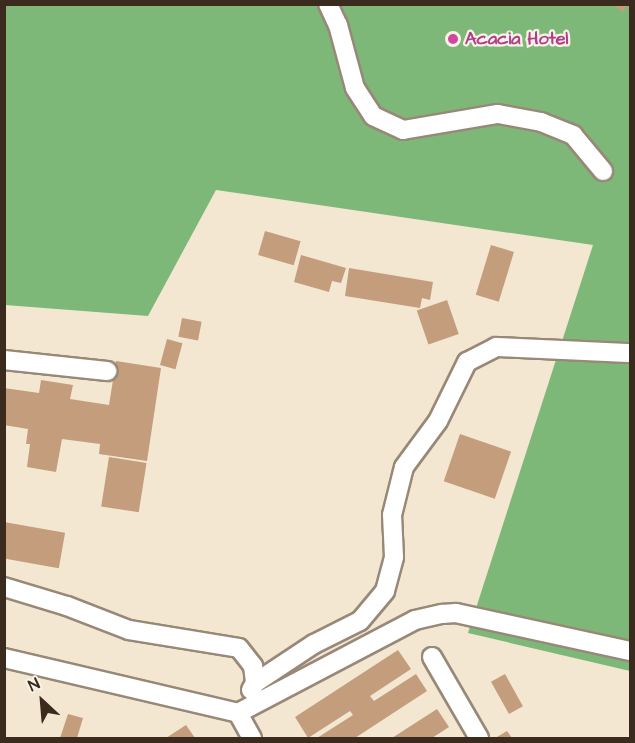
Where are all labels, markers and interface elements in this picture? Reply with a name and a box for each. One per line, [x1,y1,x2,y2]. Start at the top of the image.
place label: Acacia Hotel [465,28,568,50]
marker: Acacia Hotel [446,32,460,46]
north arrow [12,671,72,731]
text: N [25,673,43,697]

